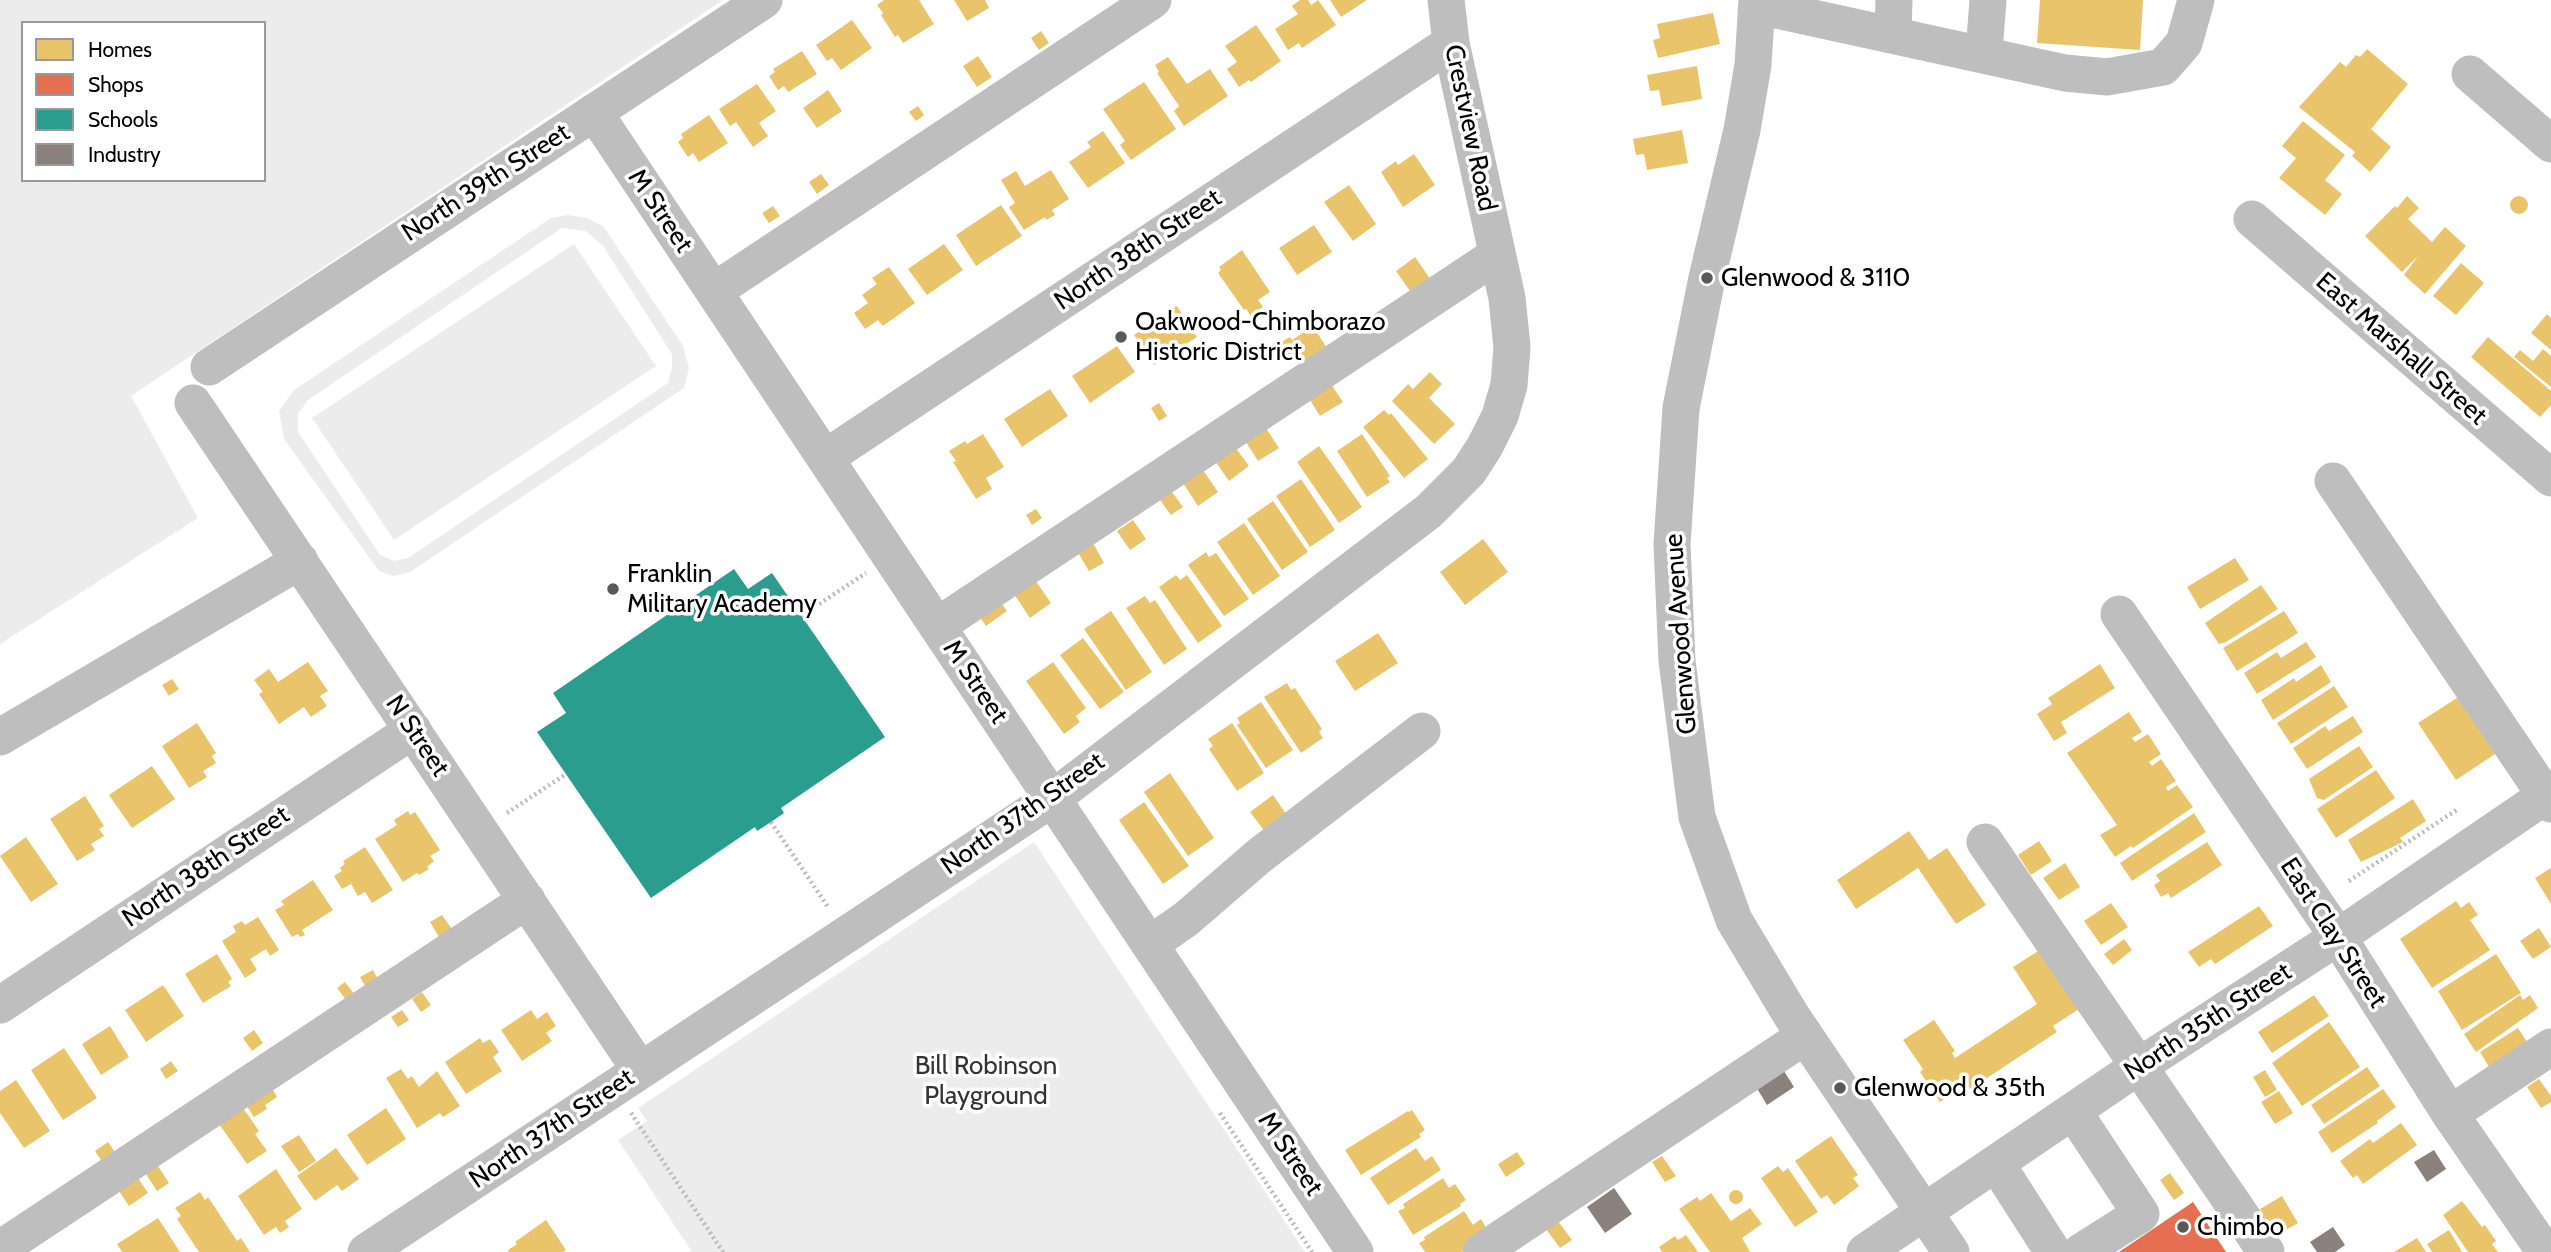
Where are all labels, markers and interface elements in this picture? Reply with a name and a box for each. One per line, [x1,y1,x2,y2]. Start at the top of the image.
legend [21,21,266,182]
text: Homes [88,37,152,62]
street label: Crestview Road [1437,42,1503,214]
text: Shops [88,72,143,97]
text: Schools [88,107,158,132]
street label: North 39th Street [396,117,576,249]
text: Industry [88,142,161,167]
street label: M Street [621,163,699,259]
street label: North 38th Street [1049,183,1227,317]
place label: Glenwood & 3110 [1721,262,1910,294]
street label: East Marshall Street [2309,266,2493,432]
marker: Glenwood & 3110 [1699,270,1715,286]
place label: Oakwood-Chimborazo Historic District [1135,306,1386,368]
marker: Oakwood-Chimborazo Historic District [1113,329,1129,345]
street label: Glenwood Avenue [1658,533,1704,735]
place label: Franklin Military Academy [627,558,817,620]
marker: Franklin Military Academy [605,581,621,597]
street label: M Street [936,634,1014,730]
street label: N Street [379,690,455,782]
street label: North 37th Street [935,746,1111,882]
street label: North 38th Street [117,800,295,934]
street label: East Clay Street [2273,852,2393,1014]
street label: North 35th Street [2119,956,2297,1088]
park label: Bill Robinson Playground [915,1050,1057,1112]
street label: North 37th Street [464,1062,640,1196]
place label: Glenwood & 35th [1854,1072,2045,1104]
marker: Glenwood & 35th [1832,1080,1848,1096]
street label: M Street [1251,1106,1329,1202]
place label: Chimbo [2197,1211,2284,1243]
marker: Chimbo [2175,1219,2191,1235]

